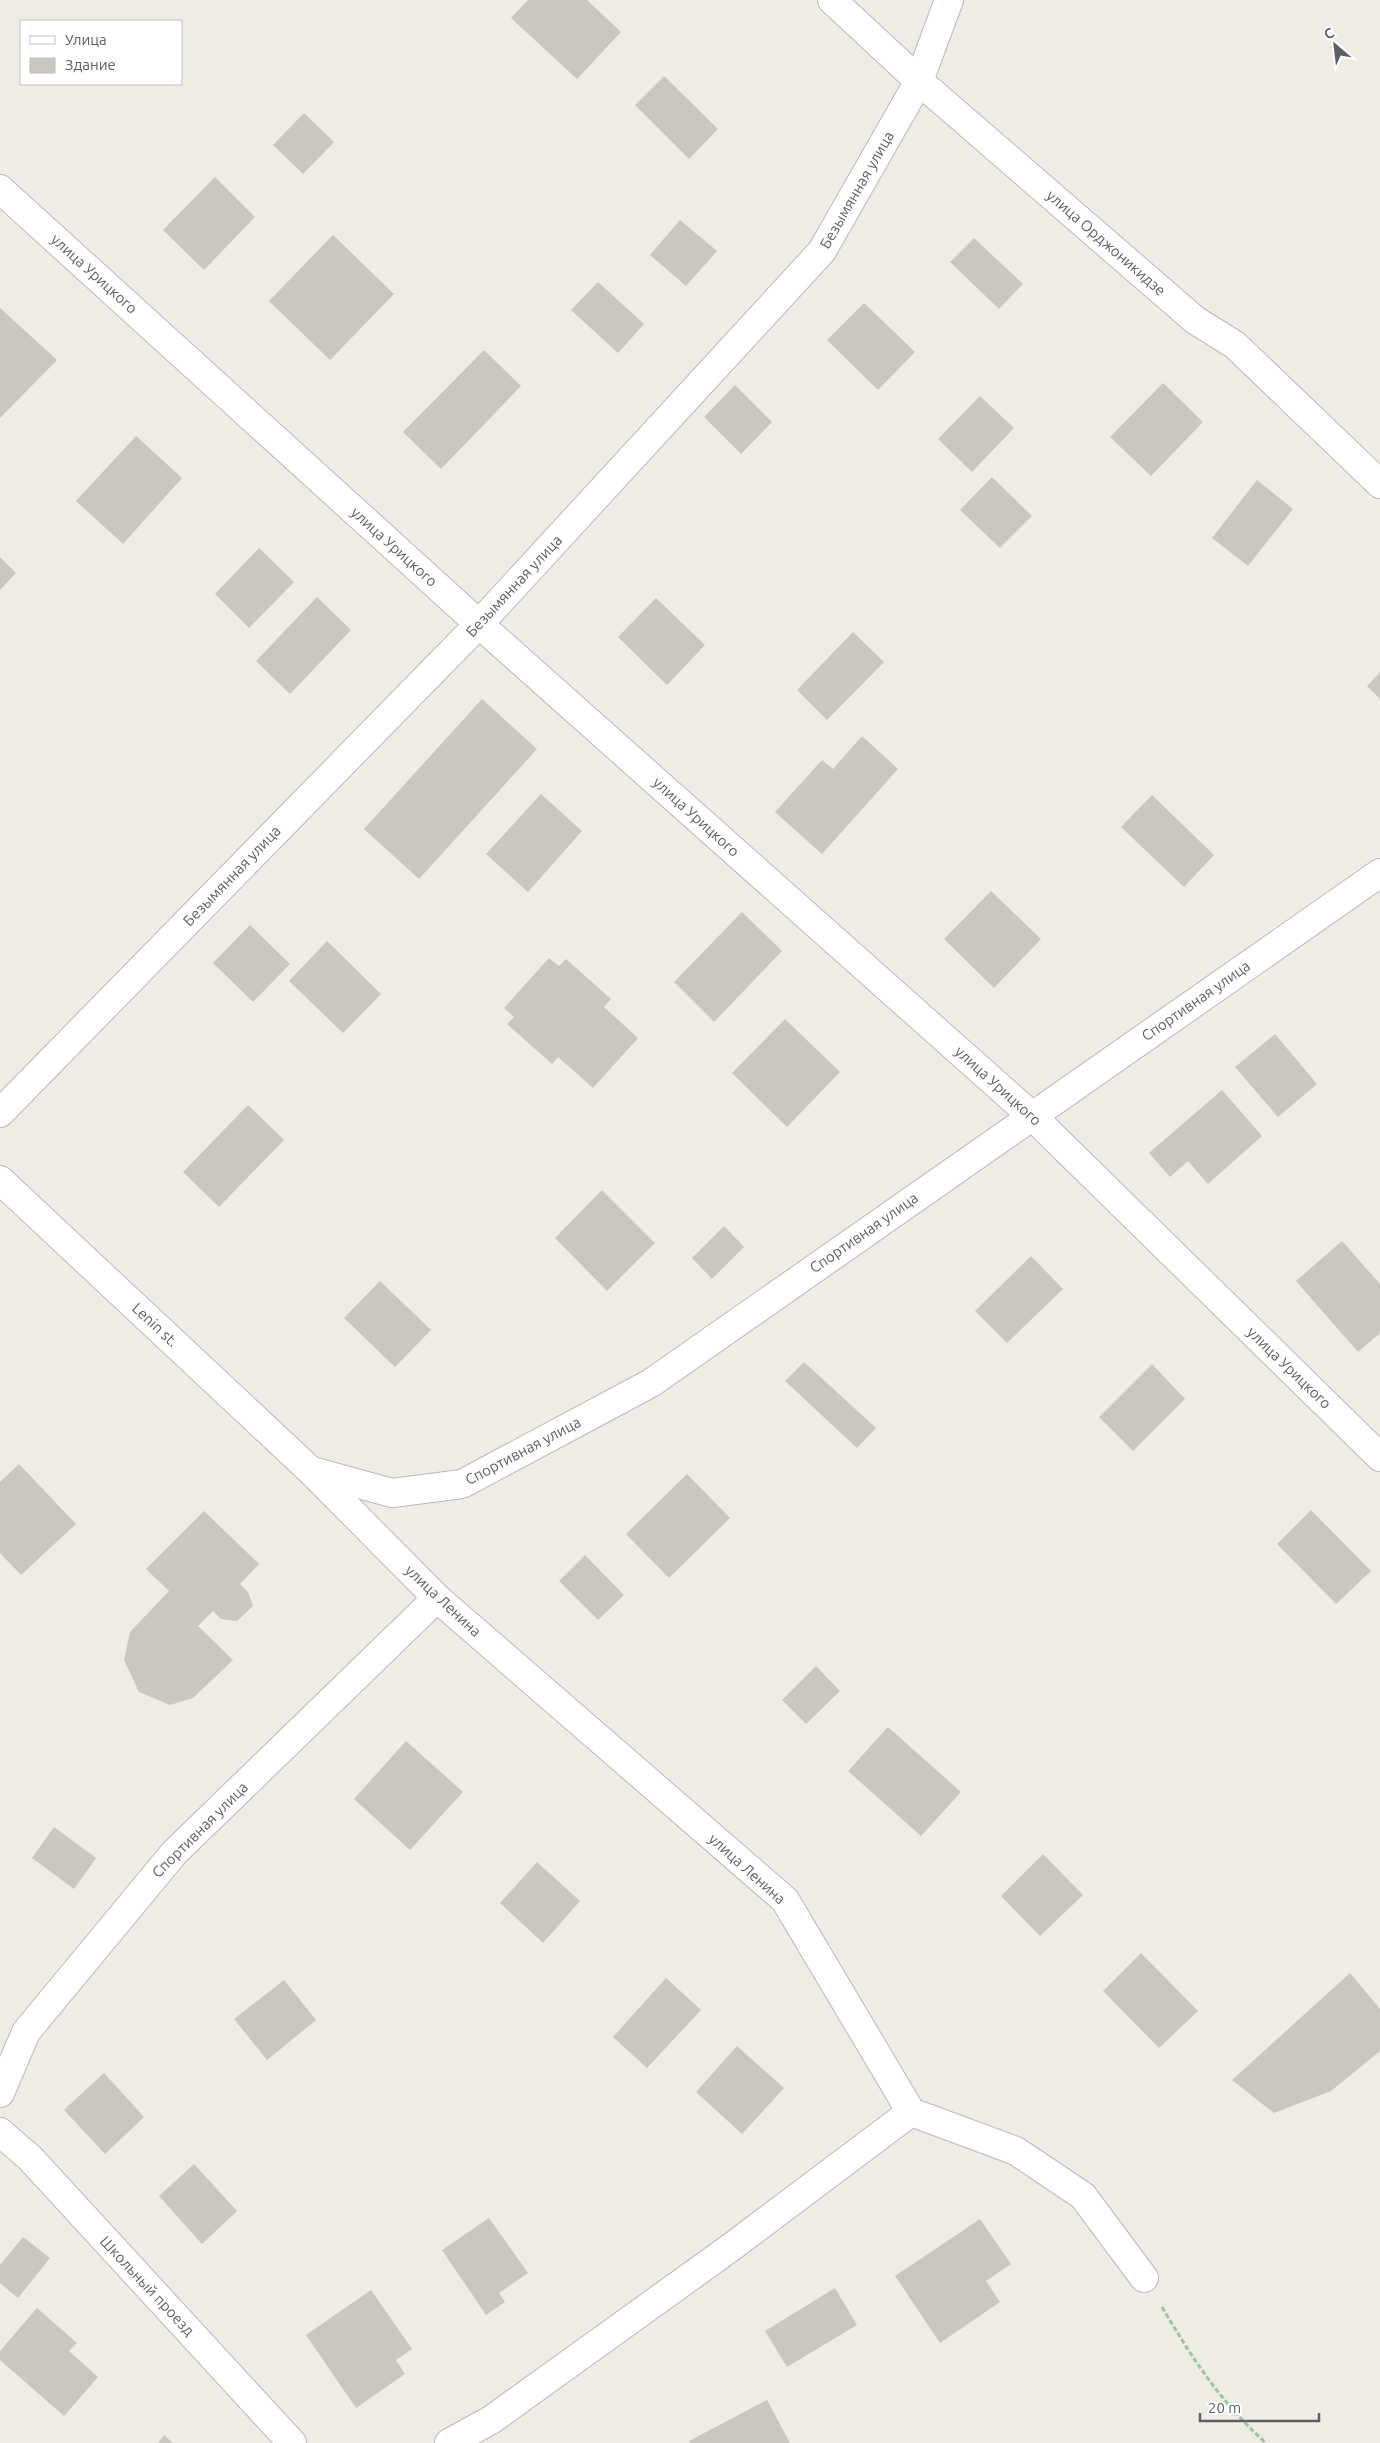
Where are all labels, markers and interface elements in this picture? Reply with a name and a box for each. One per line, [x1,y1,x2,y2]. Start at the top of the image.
legend [20,20,182,85]
north arrow [1310,20,1360,70]
text: С [1321,24,1337,43]
text: Улица [65,31,107,48]
text: Здание [65,56,116,73]
street label: Безымянная улица [816,128,897,251]
street label: улица Орджоникидзе [1043,186,1169,299]
street label: улица Урицкого [48,230,141,317]
street label: улица Урицкого [348,503,441,590]
street label: Безымянная улица [462,531,565,640]
street label: улица Урицкого [650,773,743,860]
street label: Безымянная улица [179,822,284,929]
street label: Спортивная улица [1138,957,1253,1044]
street label: улица Урицкого [952,1042,1045,1129]
street label: Спортивная улица [806,1189,921,1276]
street label: Lenin st. [129,1299,182,1350]
street label: улица Урицкого [1244,1323,1335,1412]
street label: Спортивная улица [462,1413,583,1488]
street label: улица Ленина [402,1561,485,1640]
street label: Спортивная улица [148,1778,251,1881]
street label: улица Ленина [706,1830,789,1907]
street label: Школьный проезд [97,2232,198,2339]
scale bar [1200,2390,1319,2422]
text: 20 m [1208,2399,1241,2416]

